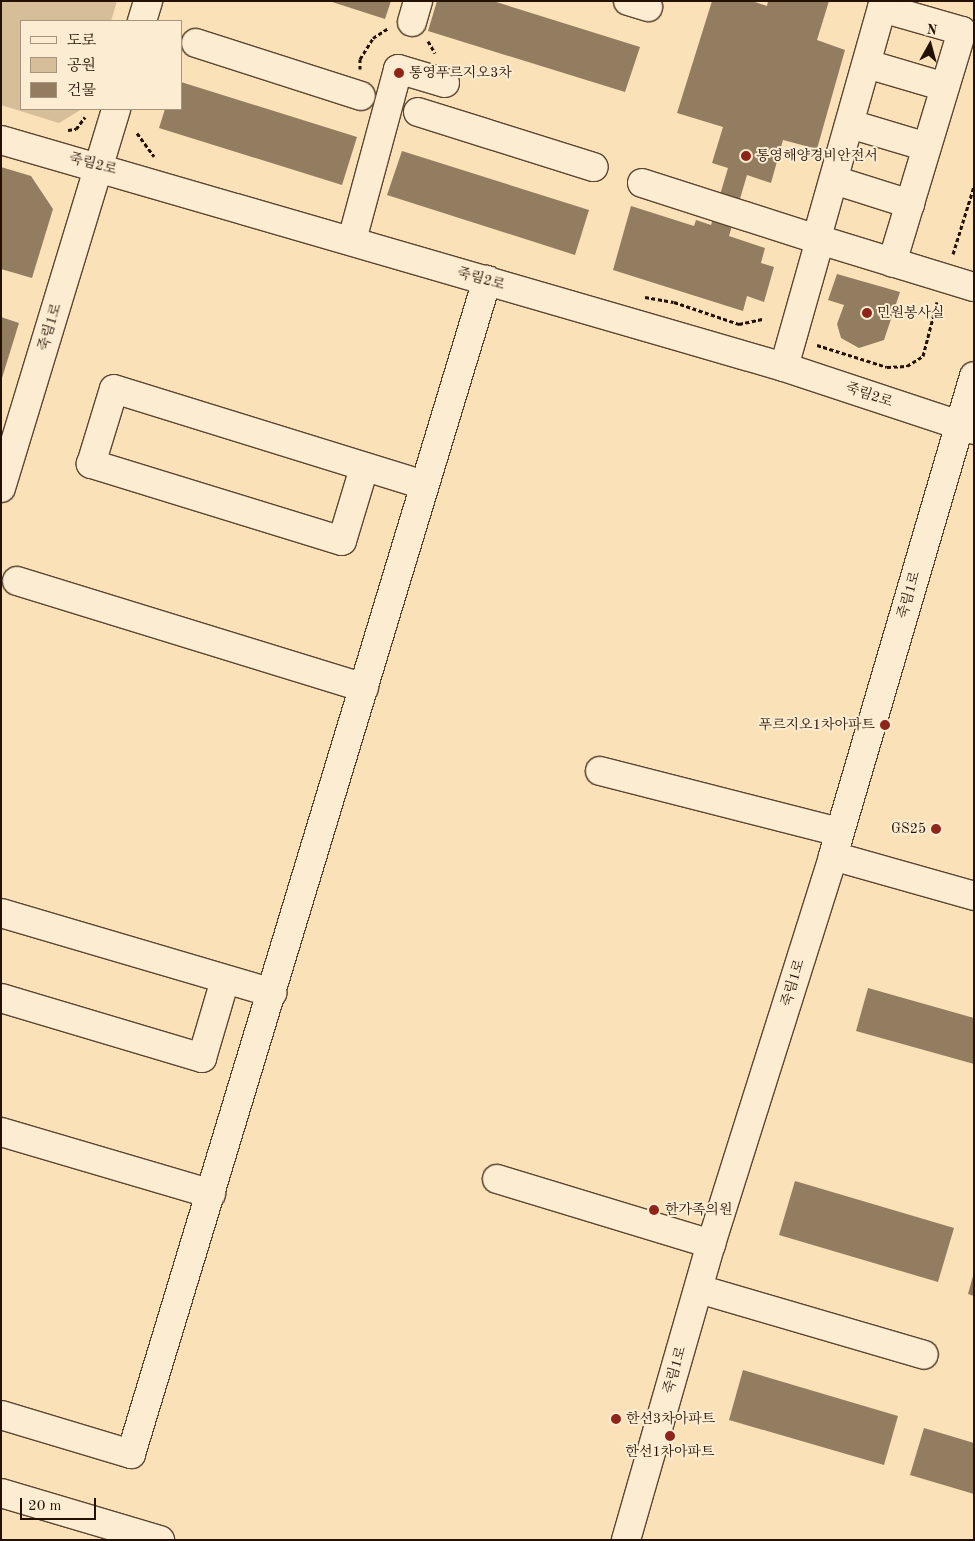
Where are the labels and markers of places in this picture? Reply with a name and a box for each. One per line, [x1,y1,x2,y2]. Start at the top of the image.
place label: 통영푸르지오3차 [409,65,512,81]
marker: 통영푸르지오3차 [393,67,405,79]
place label: 통영해양경비안전서 [756,148,878,164]
marker: 통영해양경비안전서 [740,150,752,162]
place label: 민원봉사실 [877,305,945,321]
marker: 민원봉사실 [861,307,873,319]
place label: 푸르지오1차아파트 [759,717,875,733]
marker: 푸르지오1차아파트 [879,719,891,731]
place label: GS25 [891,821,926,837]
marker: GS25 [930,823,942,835]
place label: 한가족의원 [665,1202,733,1218]
marker: 한가족의원 [647,1203,661,1217]
place label: 한선3차아파트 [626,1411,715,1427]
marker: 한선3차아파트 [610,1413,622,1425]
marker: 한선1차아파트 [664,1430,676,1442]
place label: 한선1차아파트 [625,1444,715,1460]

